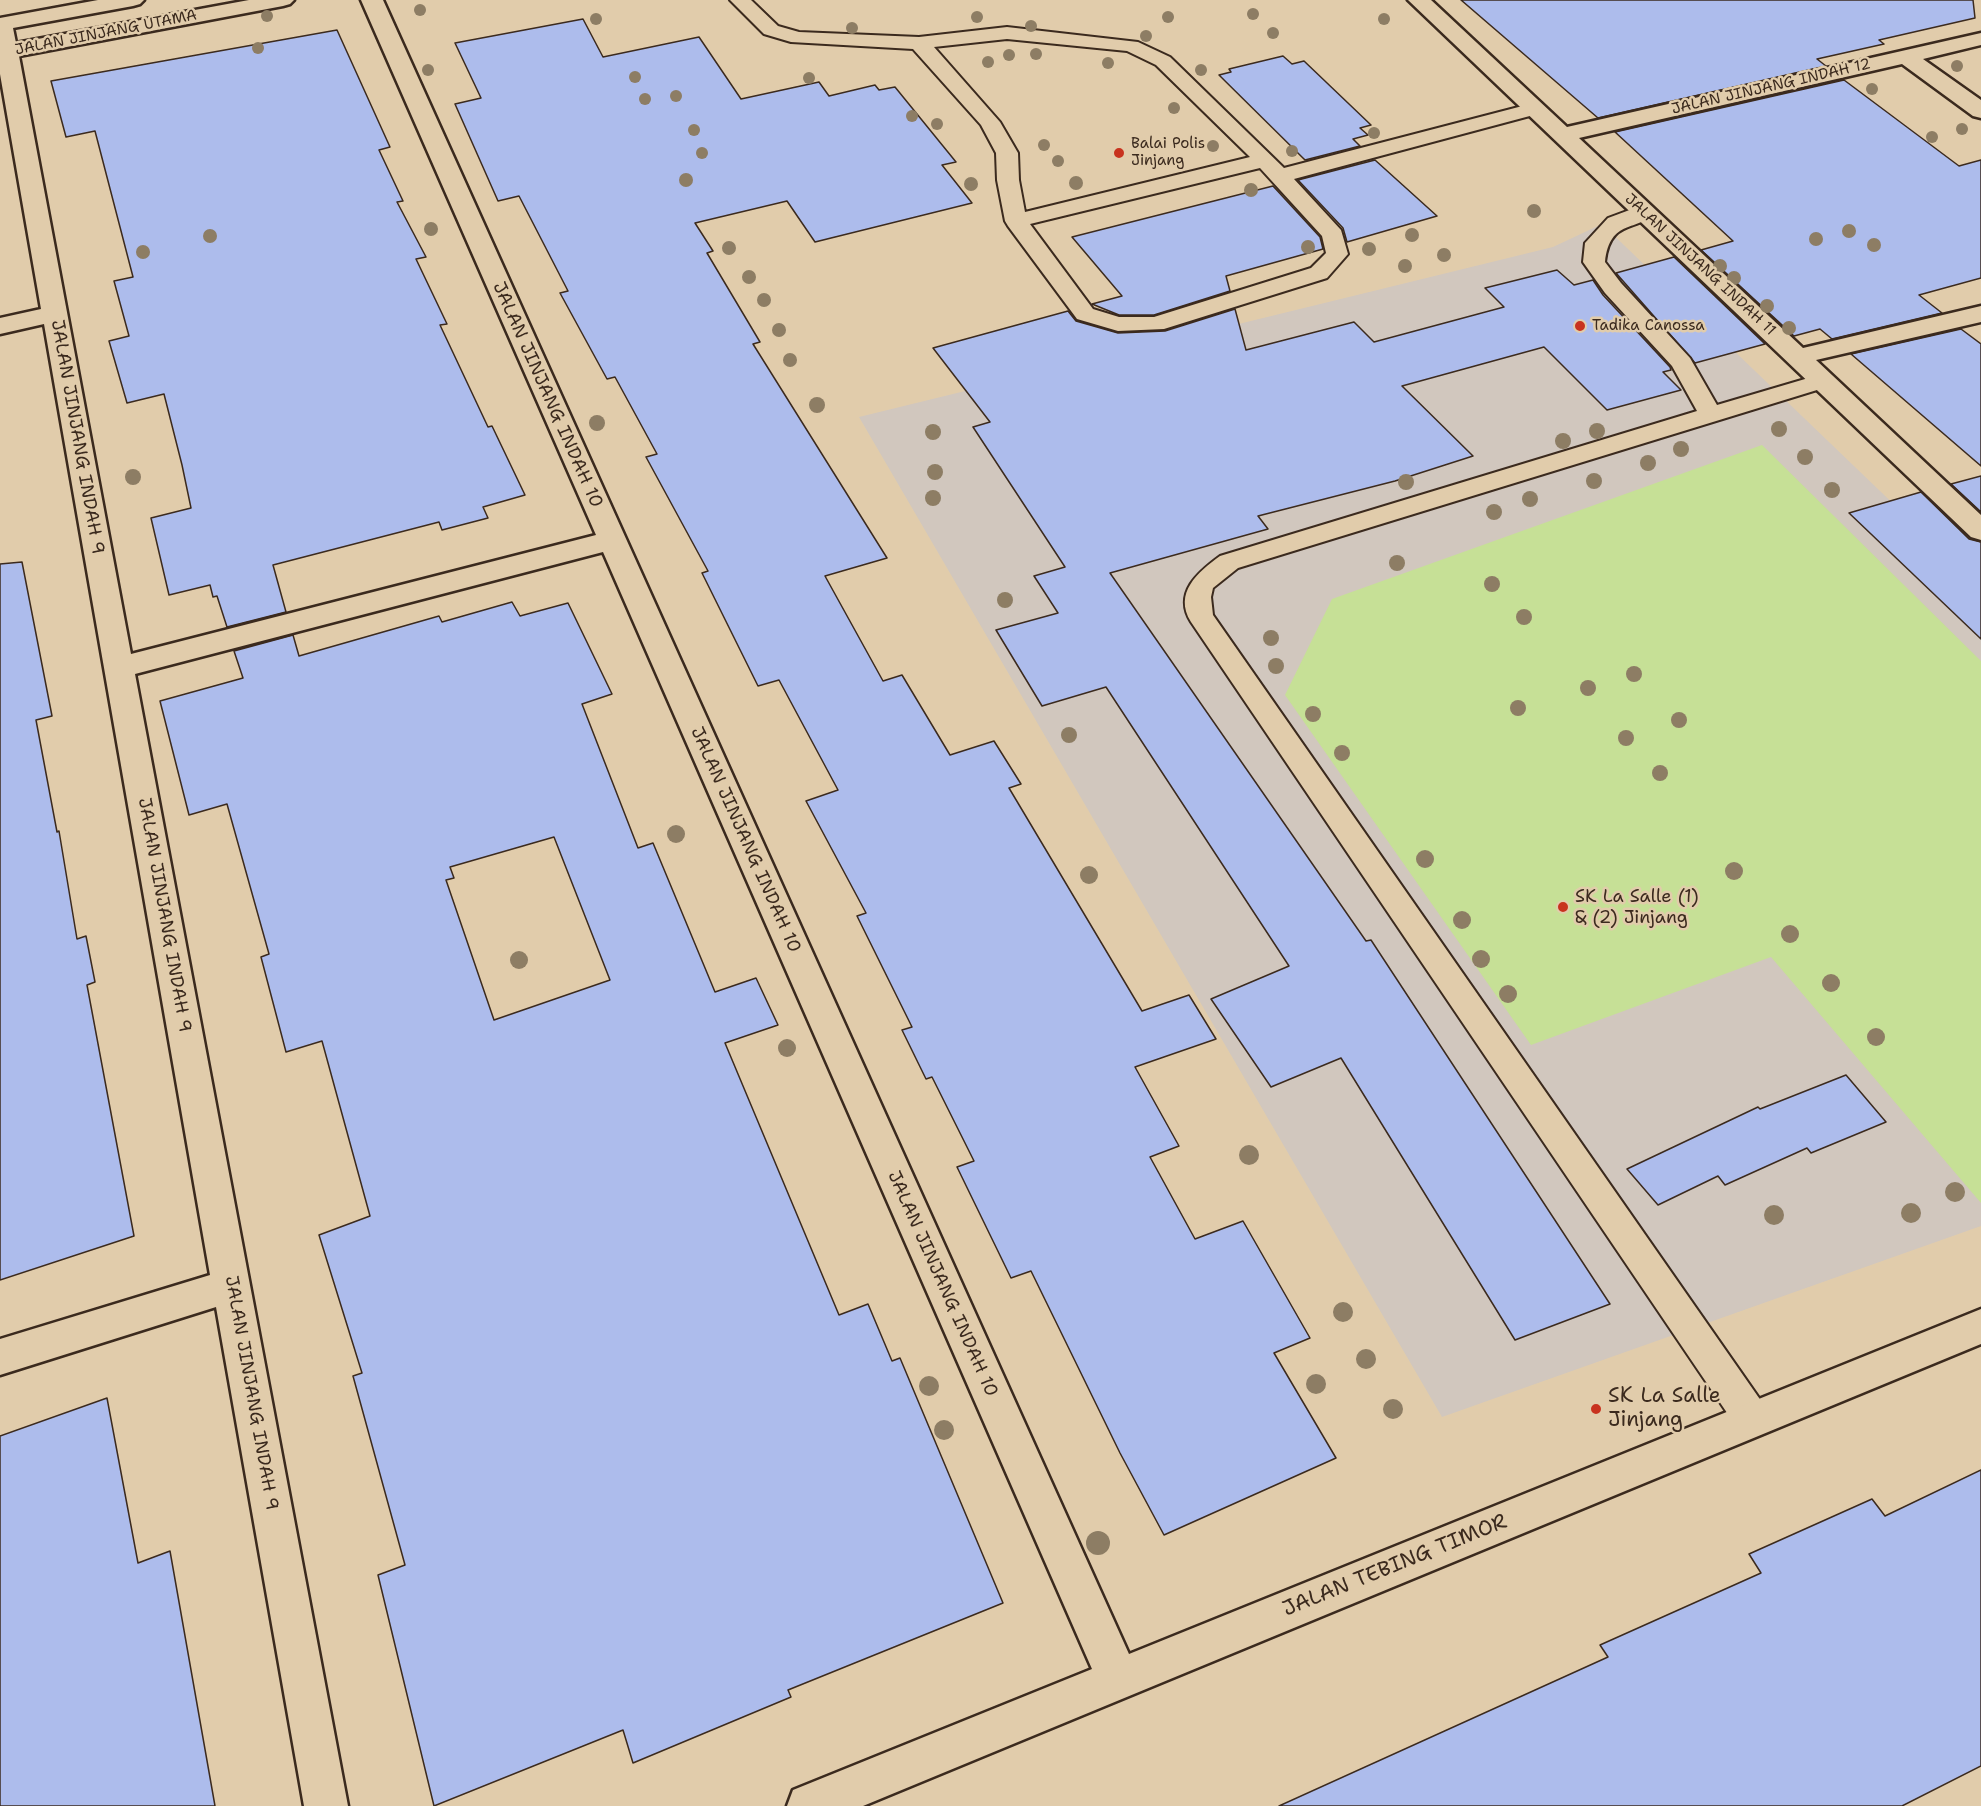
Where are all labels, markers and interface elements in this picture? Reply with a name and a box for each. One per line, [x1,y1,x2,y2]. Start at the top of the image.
street label: JALAN JINJANG UTAMA [13,7,199,59]
street label: JALAN JINJANG INDAH 12 [1670,55,1872,119]
place label: Balai Polis Jinjang [1131,135,1205,170]
marker: Balai Polis Jinjang [1112,146,1126,160]
street label: JALAN JINJANG INDAH 11 [1621,190,1779,340]
street label: JALAN JINJANG INDAH 10 [487,279,607,511]
place label: Tadika Canossa [1592,317,1705,335]
street label: JALAN JINJANG INDAH 9 [46,318,108,556]
marker: Tadika Canossa [1573,319,1587,333]
street label: JALAN JINJANG INDAH 10 [685,724,805,956]
street label: JALAN JINJANG INDAH 9 [133,796,195,1034]
place label: SK La Salle (1) & (2) Jinjang [1575,886,1699,928]
marker: SK La Salle (1) & (2) Jinjang [1556,900,1570,914]
street label: JALAN JINJANG INDAH 10 [882,1168,1002,1400]
street label: JALAN JINJANG INDAH 9 [220,1274,282,1512]
place label: SK La Salle Jinjang [1608,1384,1721,1434]
marker: SK La Salle Jinjang [1589,1402,1603,1416]
street label: JALAN TEBING TIMOR [1279,1509,1511,1623]

